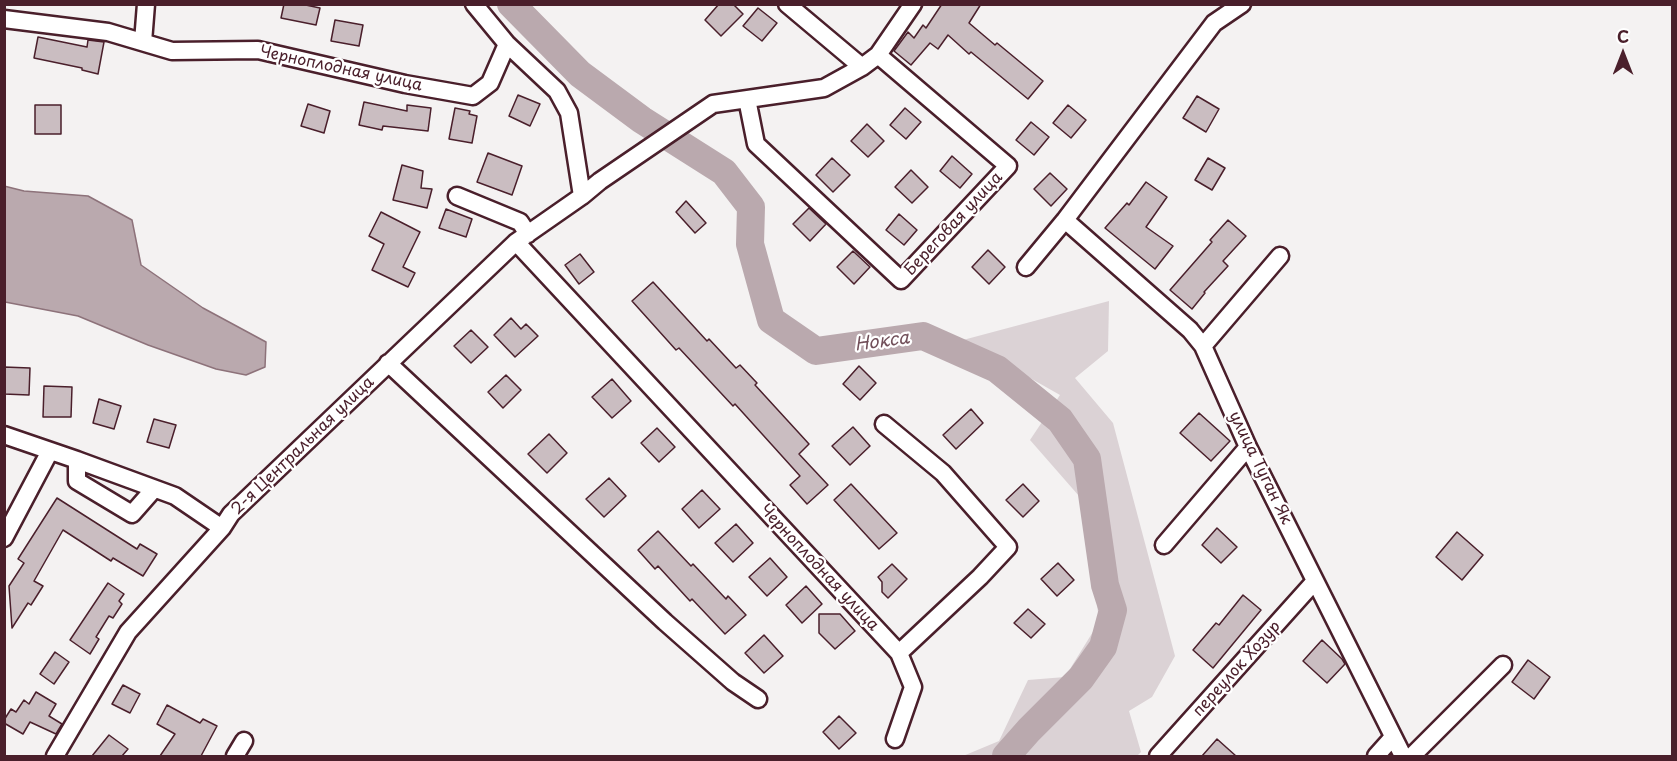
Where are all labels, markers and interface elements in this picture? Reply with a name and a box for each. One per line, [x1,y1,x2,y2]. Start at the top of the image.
north arrow [1593,24,1653,84]
text: С [1617,24,1629,48]
street label: Черноплодная улица [258,42,424,96]
street label: Береговая улица [901,168,1007,280]
water label: Нокса [853,327,911,357]
street label: 2-я Центральная улица [228,373,378,519]
street label: улица Туган Як [1224,408,1296,528]
street label: Черноплодная улица [755,501,883,635]
street label: переулок Хозур [1189,617,1285,721]

